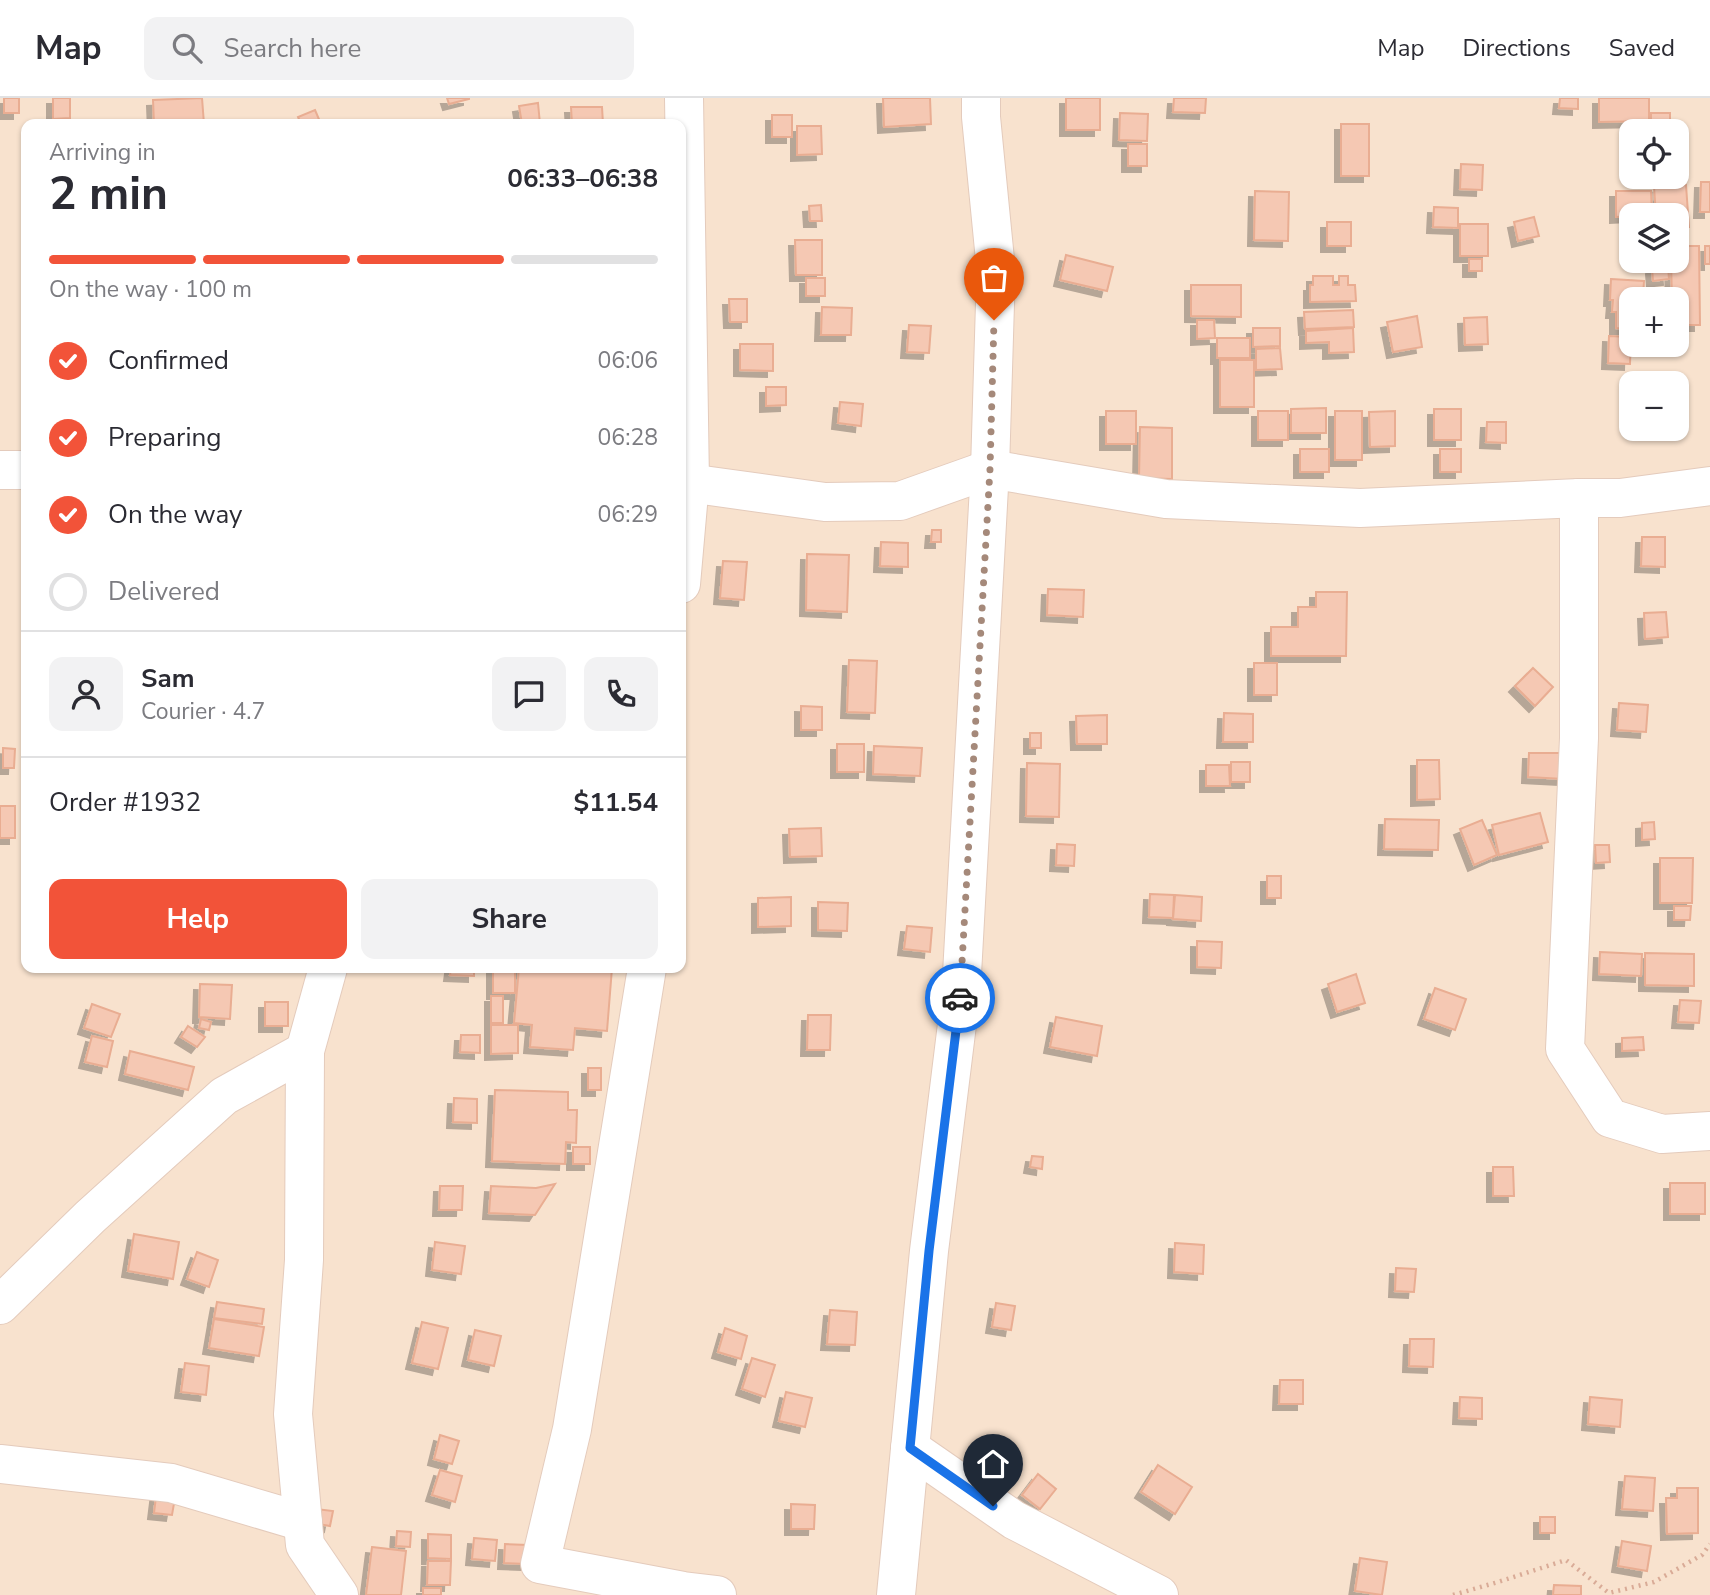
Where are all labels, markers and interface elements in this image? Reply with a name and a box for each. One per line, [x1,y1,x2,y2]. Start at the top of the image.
search box [144,17,634,80]
text: Map [35,26,102,71]
icon: search [168,29,206,67]
text: Search here [224,31,361,66]
text: Map [1377,32,1424,64]
text: Directions [1462,32,1571,64]
text: Saved [1609,32,1675,64]
map controls [1619,119,1689,441]
button: locate [1619,119,1689,189]
text: Arriving in [49,137,156,168]
text: 06:33–06:38 [507,161,658,196]
text: 2 min [49,162,168,225]
button: layers [1619,203,1689,273]
pin [964,248,1024,320]
icon: bag [975,259,1013,297]
text: On the way · 100 m [49,274,252,305]
button: + [1619,287,1689,357]
icon: check [49,342,87,380]
text: Confirmed [108,343,229,378]
text: 06:06 [598,345,658,376]
button: − [1619,371,1689,441]
icon: check [49,419,87,457]
text: Preparing [108,420,221,455]
text: 06:28 [598,422,658,453]
icon: check [49,496,87,534]
text: On the way [108,497,242,532]
text: 06:29 [598,499,658,530]
text: Delivered [108,574,220,609]
button: person [49,657,123,731]
button: chat [492,657,566,731]
button: phone [584,657,658,731]
text: Sam [141,661,194,696]
text: Courier · 4.7 [141,696,265,727]
text: Order #1932 [49,785,201,820]
text: $11.54 [574,785,658,820]
button: Help [49,879,347,959]
button: Share [361,879,658,959]
courier [925,963,995,1033]
icon: car [941,979,979,1017]
pin [963,1434,1023,1506]
icon: home [974,1445,1012,1483]

